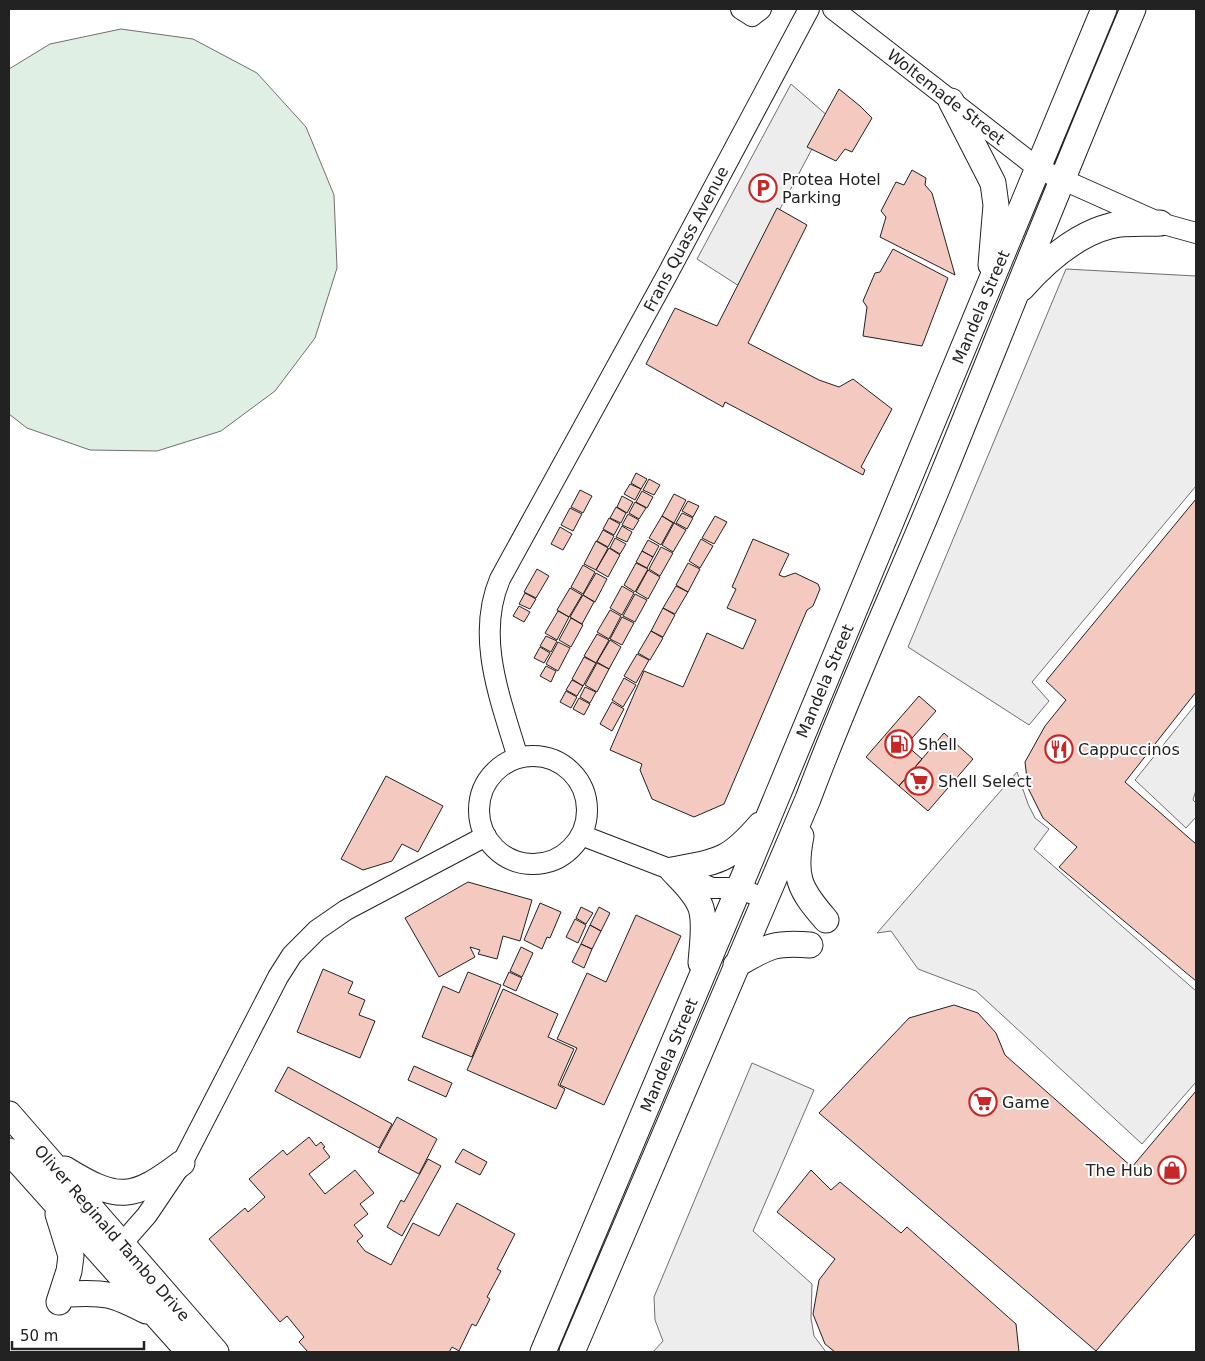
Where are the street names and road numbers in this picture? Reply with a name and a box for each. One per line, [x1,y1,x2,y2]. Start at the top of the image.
street label: Woltemade Street [883,45,1009,149]
street label: Frans Quass Avenue [640,163,732,315]
street label: Mandela Street [948,247,1014,367]
street label: Mandela Street [792,621,858,741]
street label: Mandela Street [636,995,702,1115]
street label: Oliver Reginald Tambo Drive [30,1141,194,1325]

